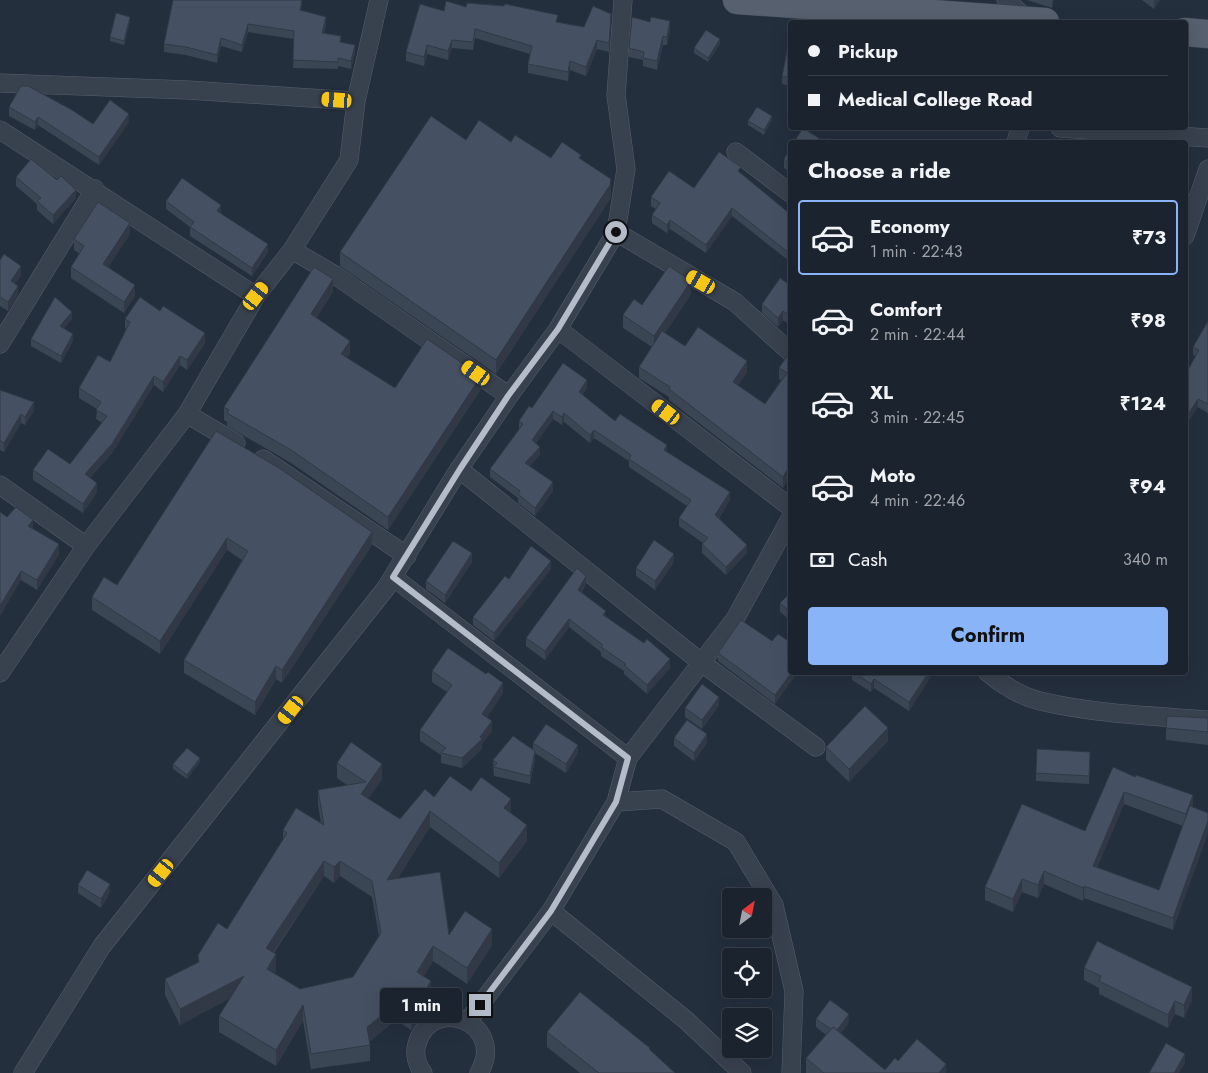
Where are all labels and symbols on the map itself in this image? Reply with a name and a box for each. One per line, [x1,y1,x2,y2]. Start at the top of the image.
car [321,91,352,109]
route start [605,221,627,243]
car [684,268,717,296]
car [240,280,271,312]
car [459,358,492,388]
car [649,397,682,427]
car [275,694,306,726]
car [145,857,176,889]
north arrow [722,888,772,938]
callout: 1 min [380,988,462,1022]
route end [469,994,491,1016]

